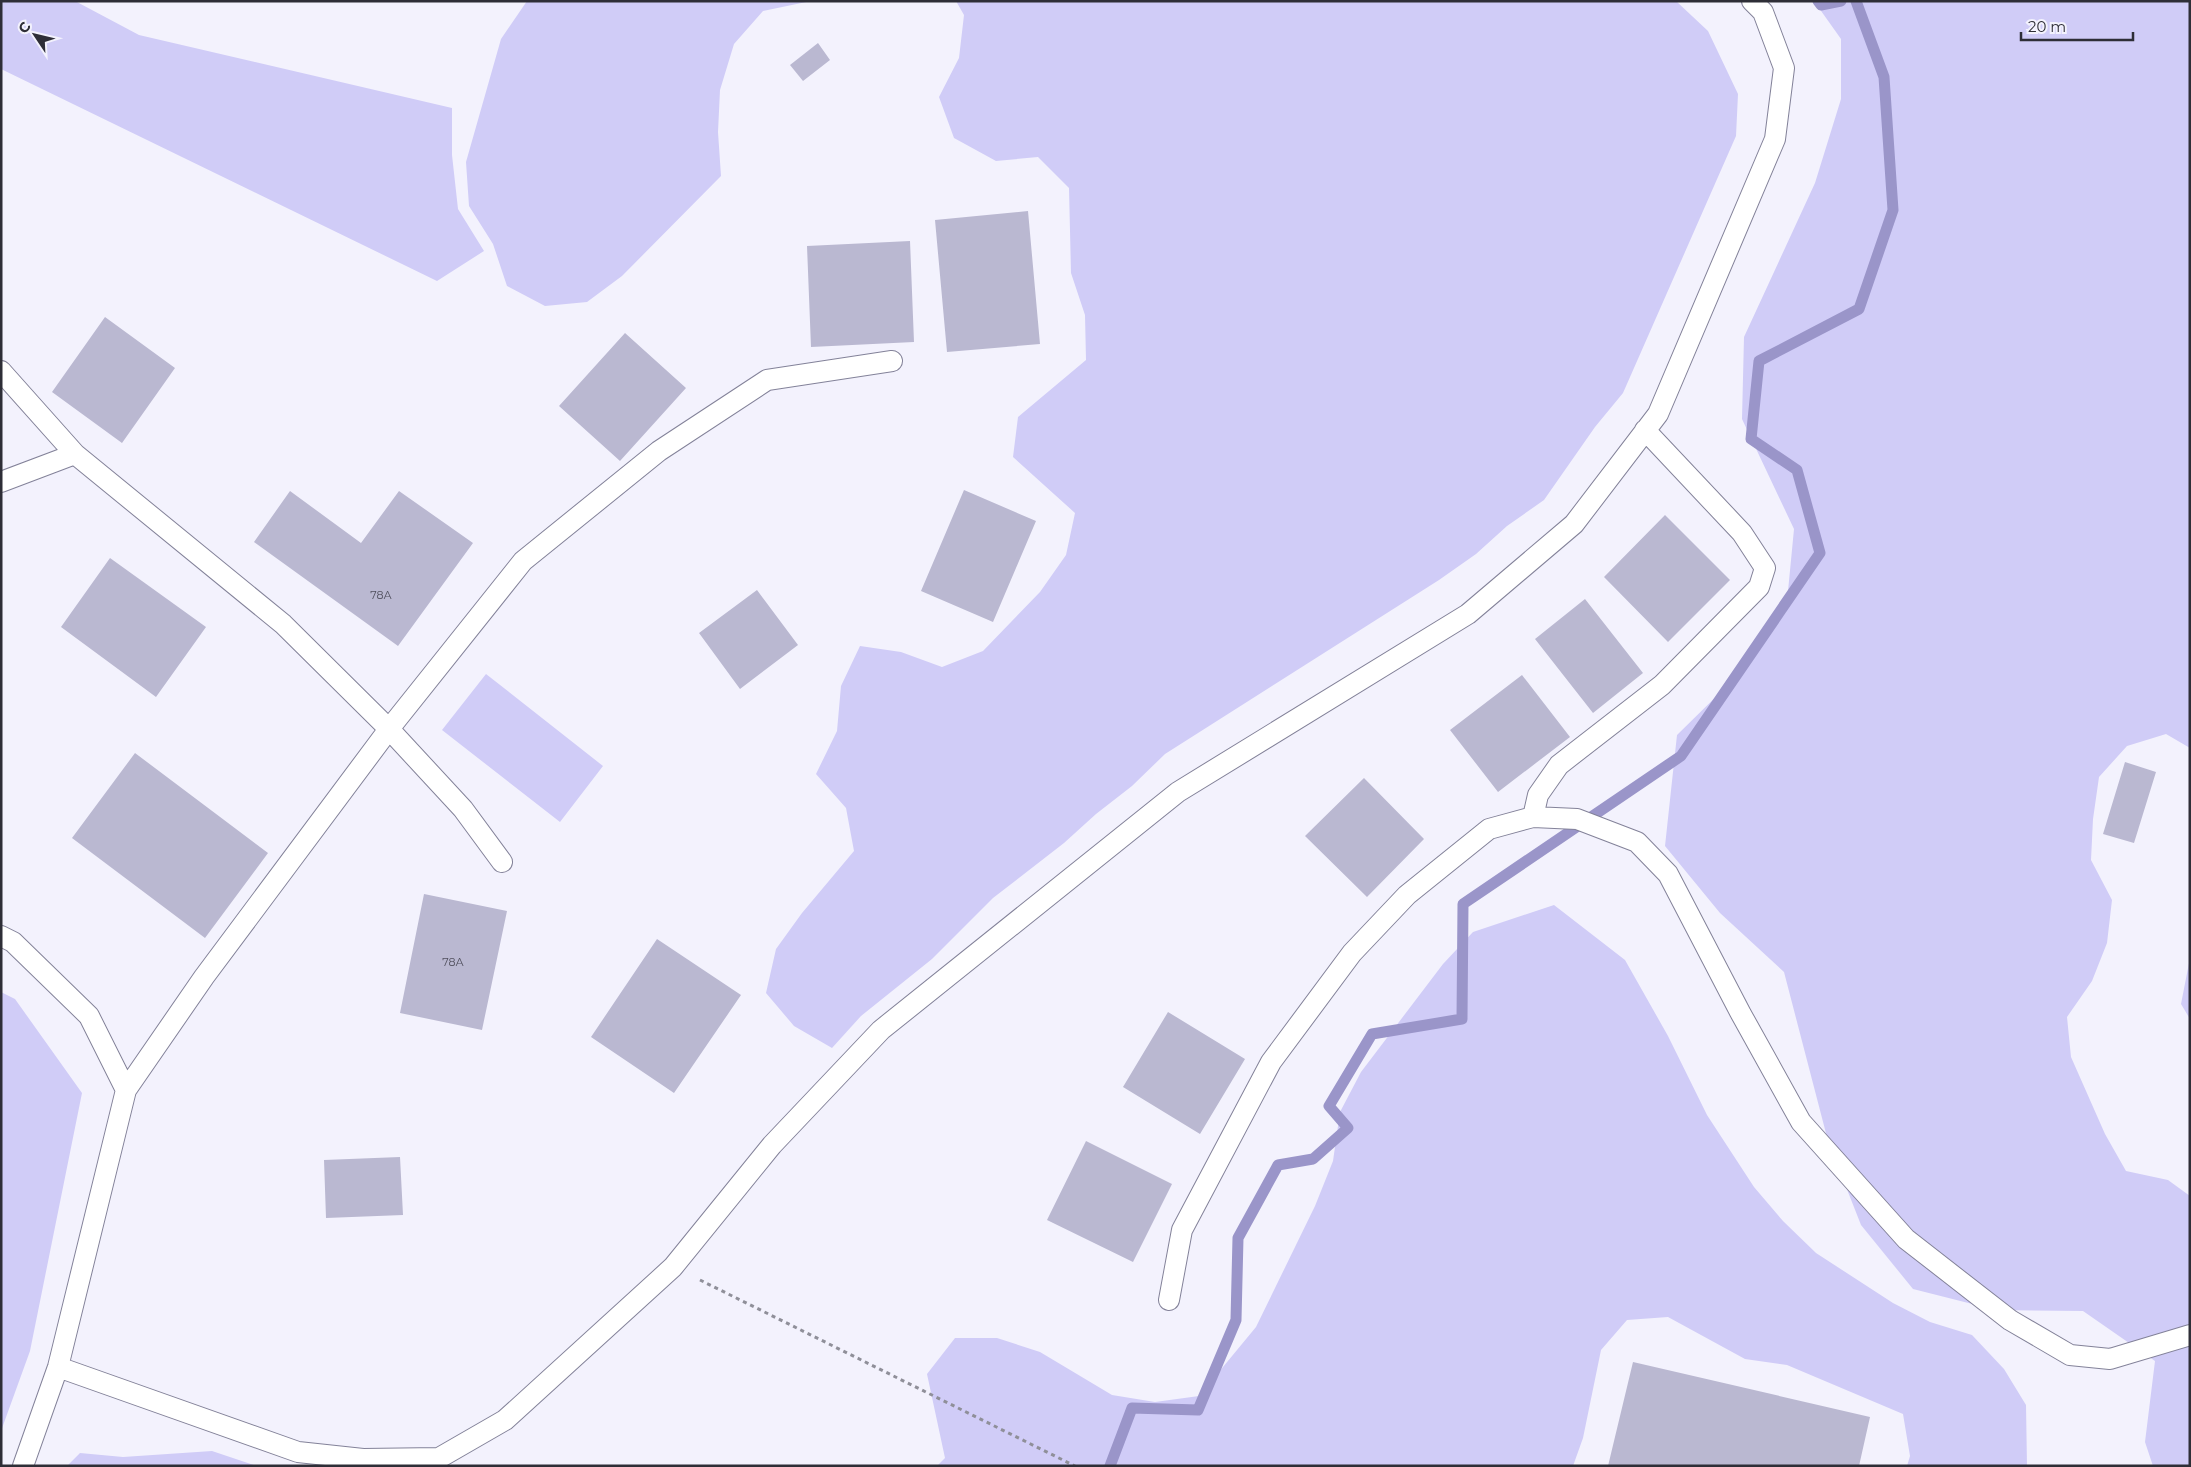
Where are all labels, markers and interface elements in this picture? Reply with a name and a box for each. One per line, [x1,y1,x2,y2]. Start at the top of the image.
north arrow [10,10,60,60]
scale bar [2021,10,2134,42]
text: 20 m [2028,17,2066,36]
text: С [14,18,35,37]
house number: 78А [370,588,393,602]
house number: 78А [442,955,465,969]

